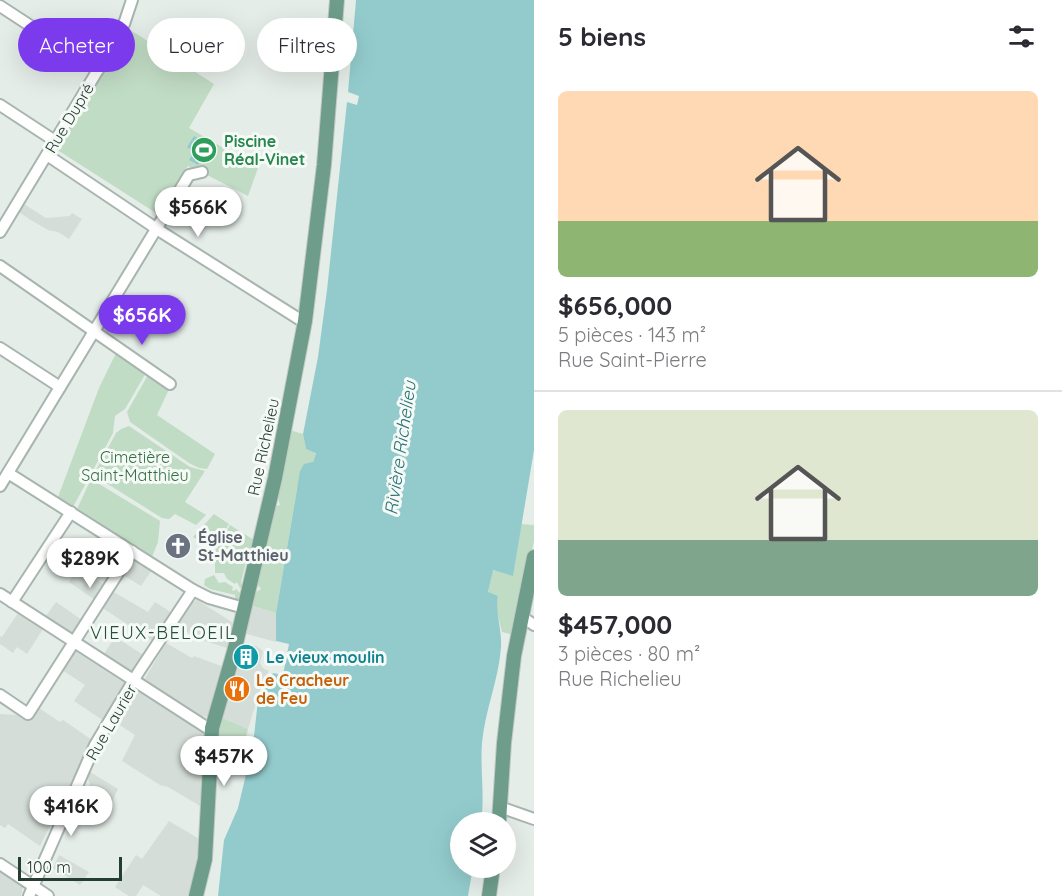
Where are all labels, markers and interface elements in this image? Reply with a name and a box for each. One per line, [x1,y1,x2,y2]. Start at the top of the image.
chip: Acheter [18,18,135,72]
chip: Louer [147,18,245,72]
chip: Filtres [257,18,357,72]
text: 5 biens [558,20,646,53]
icon: filters [1005,20,1038,53]
street label: Rue Dupré [40,79,98,157]
icon: home [744,130,852,238]
place label: Piscine Réal-Vinet [224,131,305,169]
sports icon: Piscine Réal-Vinet [189,135,219,165]
pin: $566K [156,187,240,238]
text: $566K [169,194,227,219]
text: $656,000 [558,289,672,322]
pin: $656K [100,295,184,346]
text: $656K [113,302,171,327]
text: 5 pièces · 143 m² [558,322,706,347]
text: Rue Saint-Pierre [558,347,707,372]
water label: Rivière Richelieu [379,378,421,516]
street label: Rue Richelieu [243,397,283,497]
park label: Cimetière Saint-Matthieu [81,447,189,485]
icon: home [744,449,852,557]
place label: Église St-Matthieu [198,527,289,565]
church icon: Église St-Matthieu [163,531,193,561]
pin: $289K [48,538,132,589]
text: $289K [61,545,119,570]
text: $457,000 [558,608,672,641]
district label: VIEUX-BELOEIL [90,621,236,644]
text: 3 pièces · 80 m² [558,641,700,666]
building icon: Le vieux moulin [231,642,261,672]
place label: Le vieux moulin [266,647,385,667]
text: Rue Richelieu [558,666,682,691]
place label: Le Cracheur de Feu [256,670,349,708]
restaurant icon: Le Cracheur de Feu [222,674,252,704]
street label: Rue Laurier [81,680,141,764]
pin: $457K [182,736,266,787]
text: $457K [194,743,254,768]
pin: $416K [29,786,113,837]
text: $416K [43,793,99,818]
map controls [450,812,516,878]
button: layers [450,812,516,878]
scale bar [18,854,122,882]
text: 100 m [27,857,71,877]

